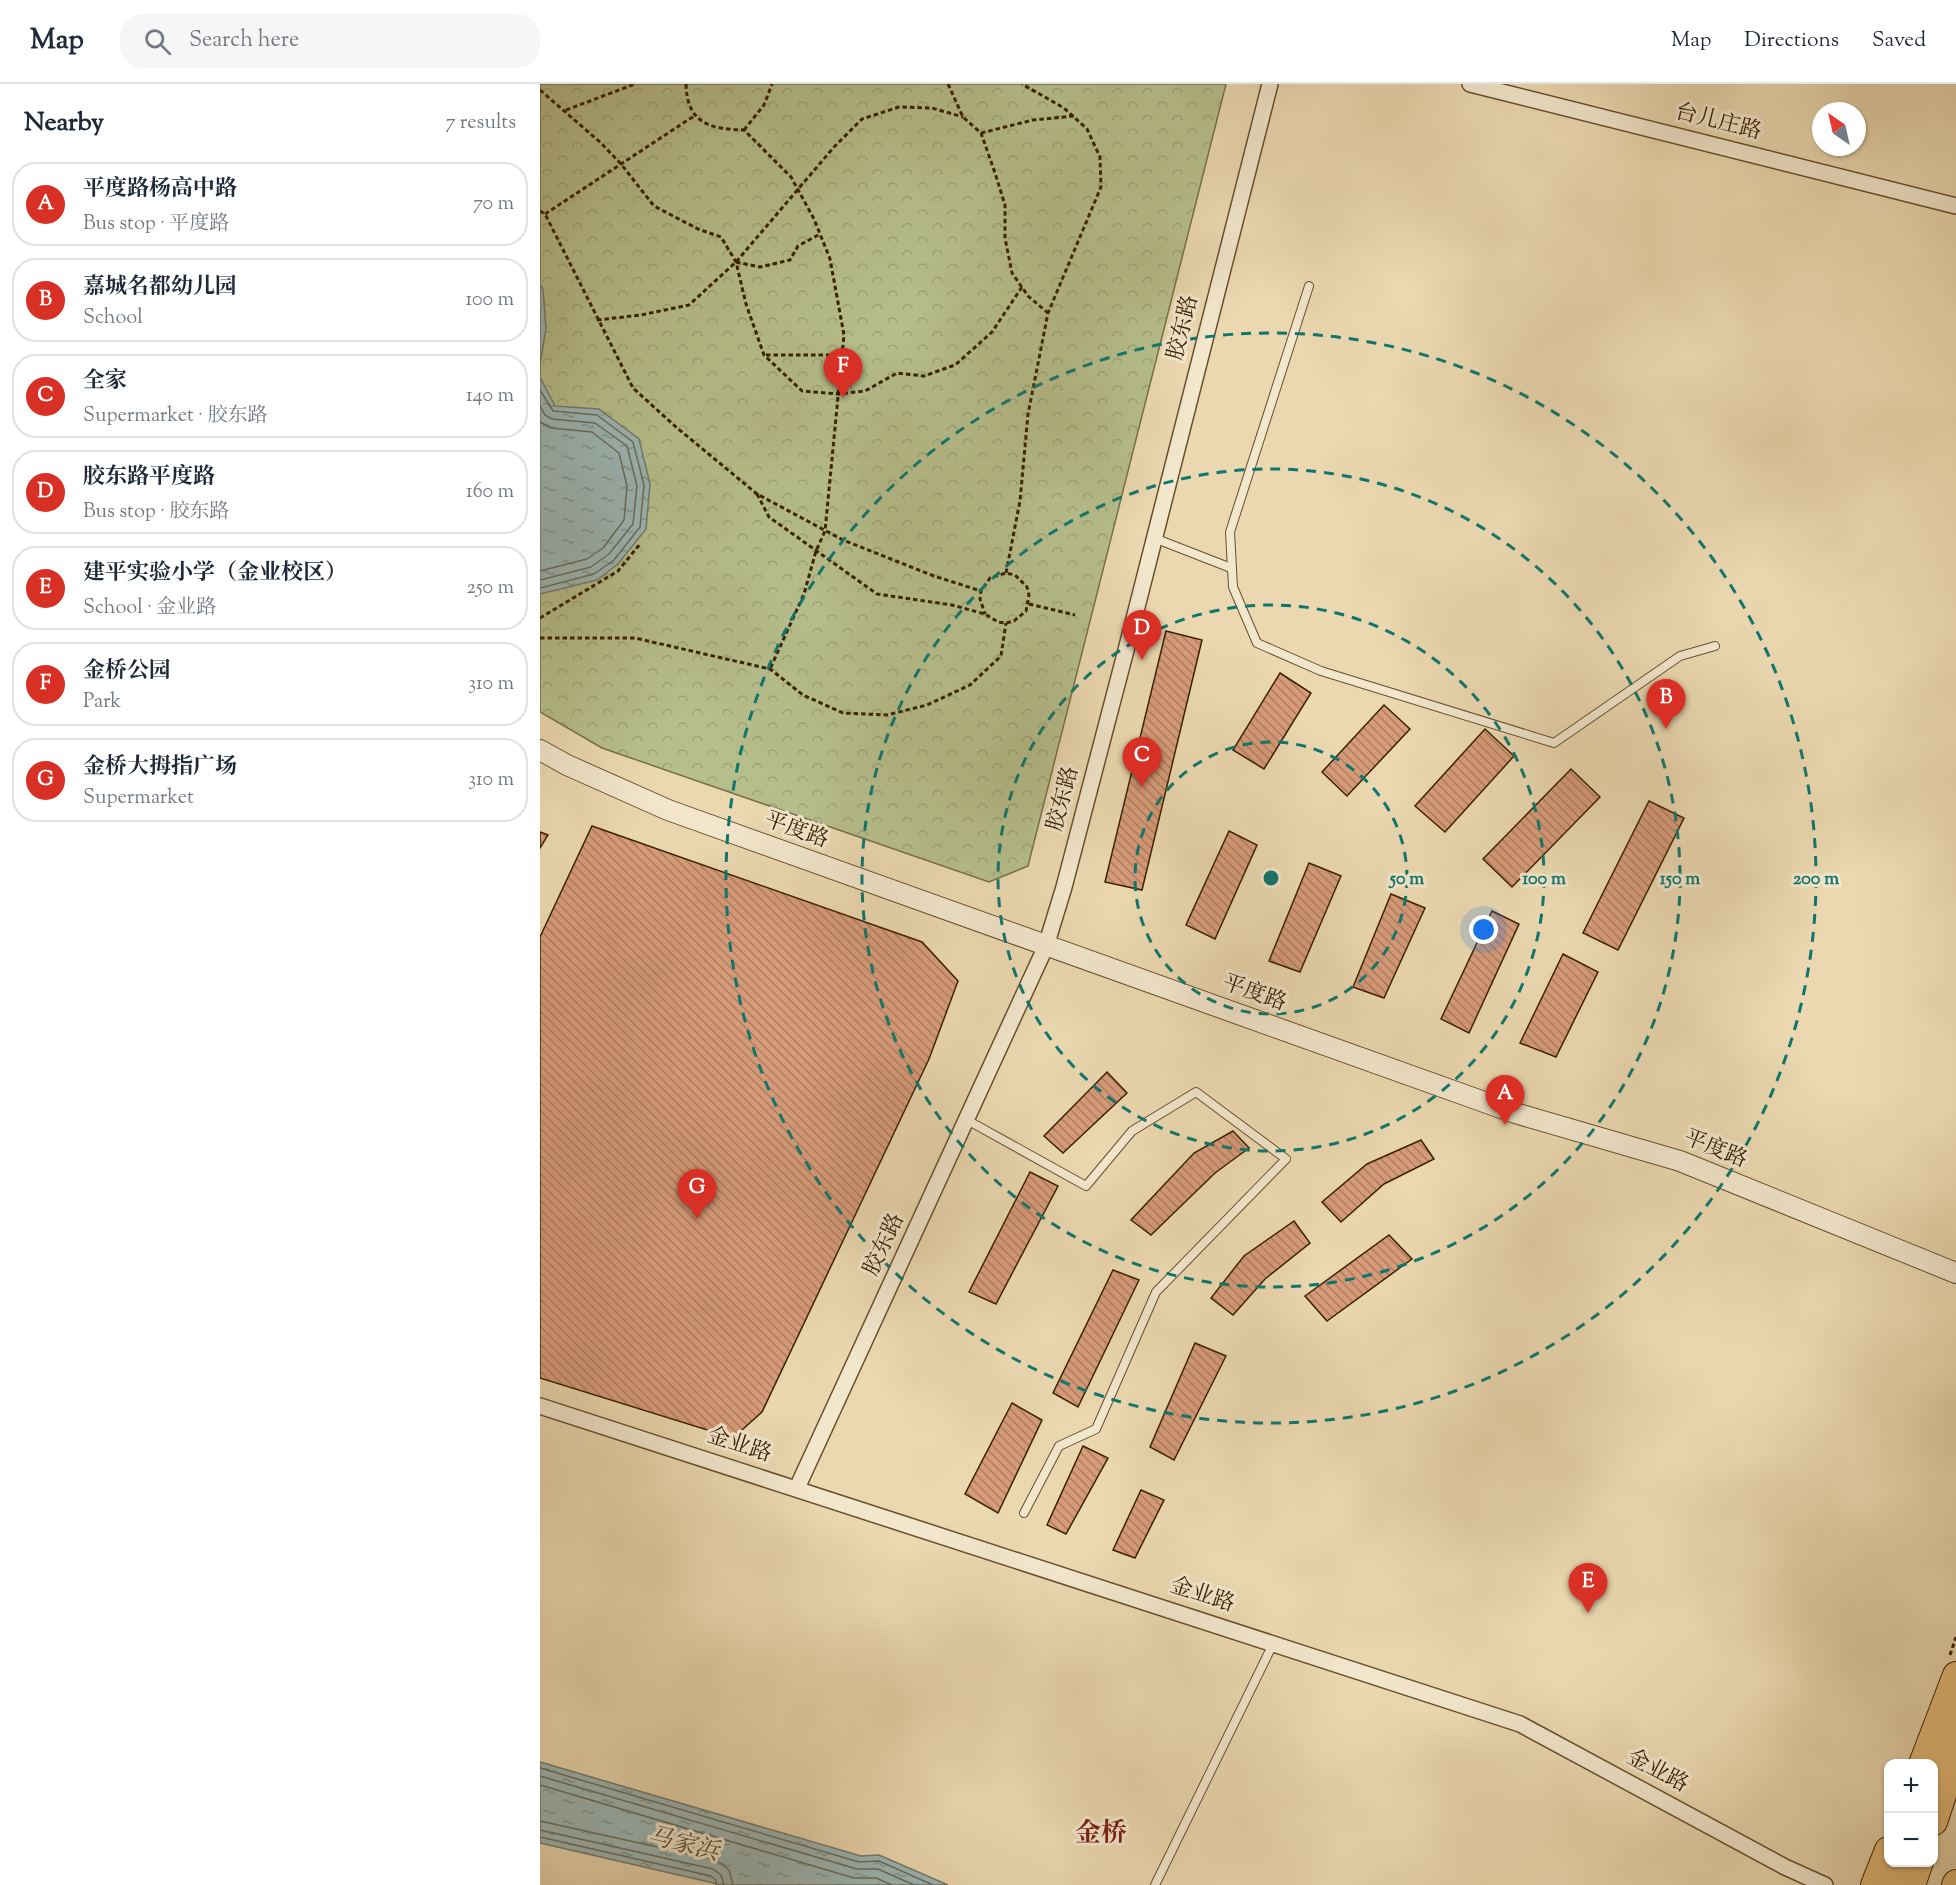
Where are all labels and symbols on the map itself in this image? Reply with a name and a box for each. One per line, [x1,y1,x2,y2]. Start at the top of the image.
street label: 台儿庄路 [1671,97,1765,149]
north arrow [1812,102,1866,156]
street label: 胶东路 [1160,292,1208,364]
pin: F [824,348,862,398]
pin: D [1122,610,1162,660]
pin: B [1646,680,1686,729]
pin: C [1122,738,1162,787]
street label: 胶东路 [1040,763,1088,835]
street label: 平度路 [760,805,832,857]
text: 50 m [1388,867,1424,893]
text: 100 m [1522,867,1566,893]
text: 150 m [1660,867,1700,893]
text: 200 m [1793,867,1839,893]
centre of rings [1261,868,1281,888]
your location [1469,915,1498,944]
street label: 平度路 [1218,968,1290,1020]
pin: A [1486,1076,1524,1125]
street label: 平度路 [1678,1123,1752,1177]
pin: G [678,1170,716,1219]
street label: 胶东路 [857,1208,913,1282]
street label: 金业路 [703,1421,775,1471]
pin: E [1568,1564,1608,1613]
street label: 金业路 [1166,1571,1238,1621]
street label: 金业路 [1620,1742,1694,1802]
district label: 金桥 [1075,1816,1127,1853]
water label: 马家浜 [644,1820,724,1871]

